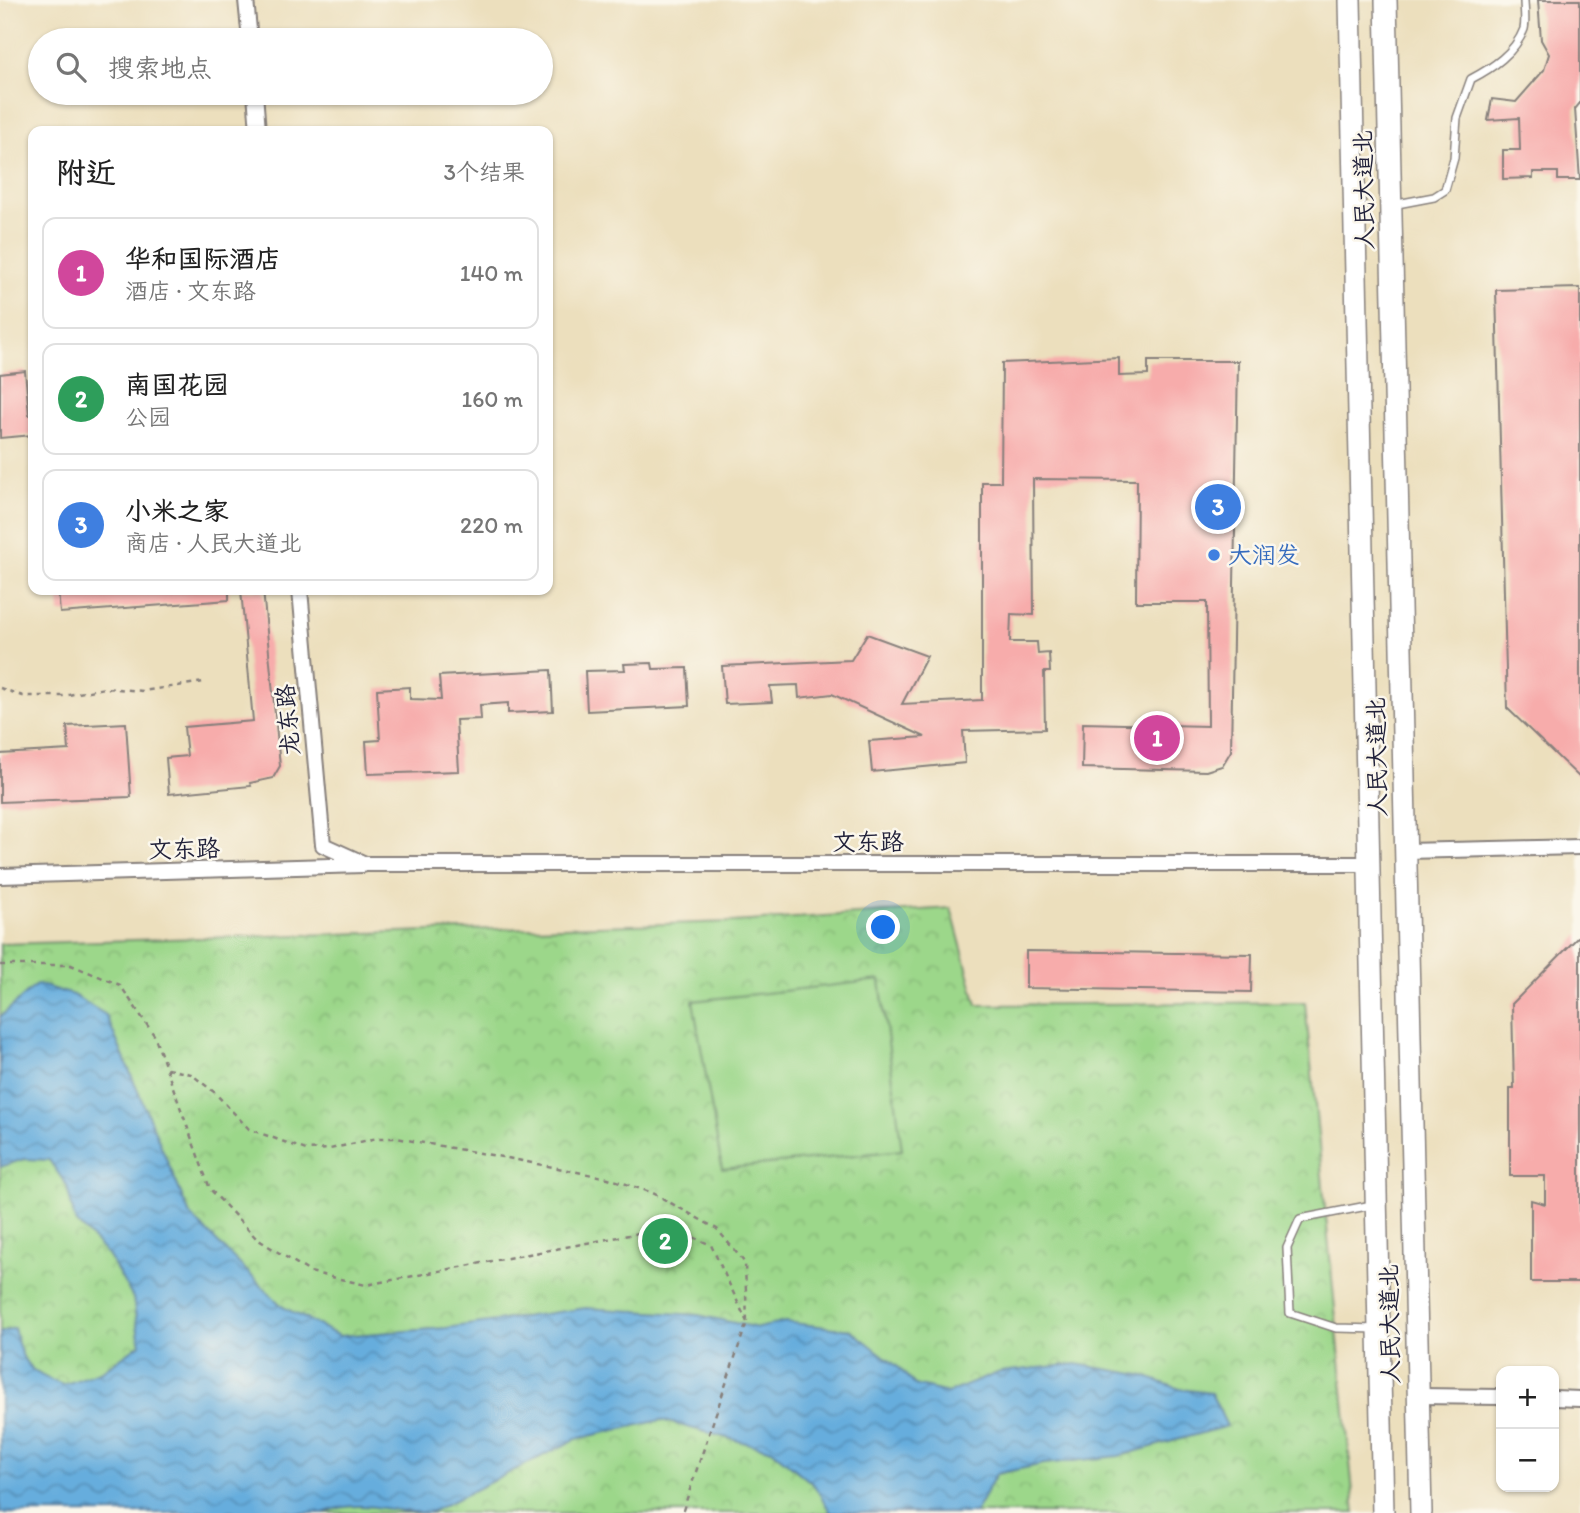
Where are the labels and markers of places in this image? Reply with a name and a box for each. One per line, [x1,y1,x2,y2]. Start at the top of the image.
pin: 3 [1195,481,1241,533]
place label: 大润发 [1228,540,1300,569]
marker: 大润发 [1206,547,1222,563]
pin: 1 [1134,712,1180,764]
pin: 2 [642,1215,688,1267]

